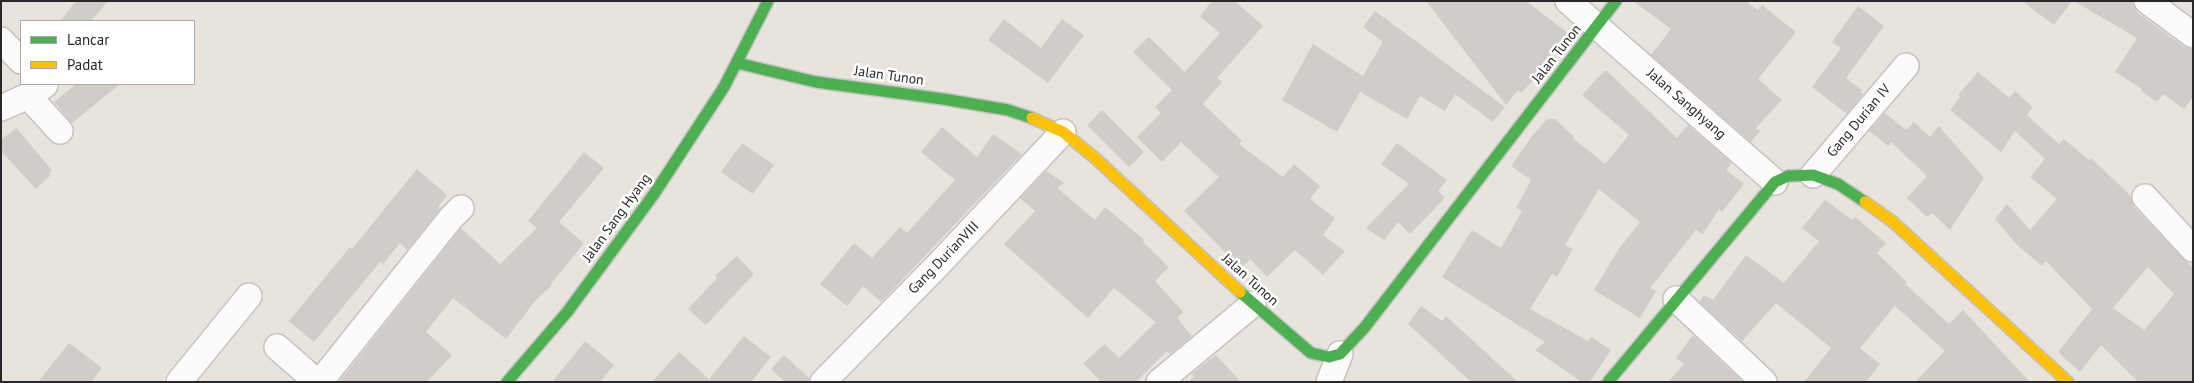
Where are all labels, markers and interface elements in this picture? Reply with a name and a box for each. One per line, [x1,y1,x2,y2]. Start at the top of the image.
legend [20,20,195,85]
street label: Jalan Tunon [1529,21,1585,87]
text: Lancar [67,30,109,49]
text: Padat [67,55,103,74]
street label: Jalan Tunon [853,63,925,89]
street label: Jalan Sanghyang [1643,65,1729,143]
street label: Gang Durian IV [1824,81,1894,161]
street label: Jalan Sang Hyang [579,171,655,265]
street label: Gang DurianVIII [905,218,983,298]
street label: Jalan Tunon [1218,250,1282,310]

